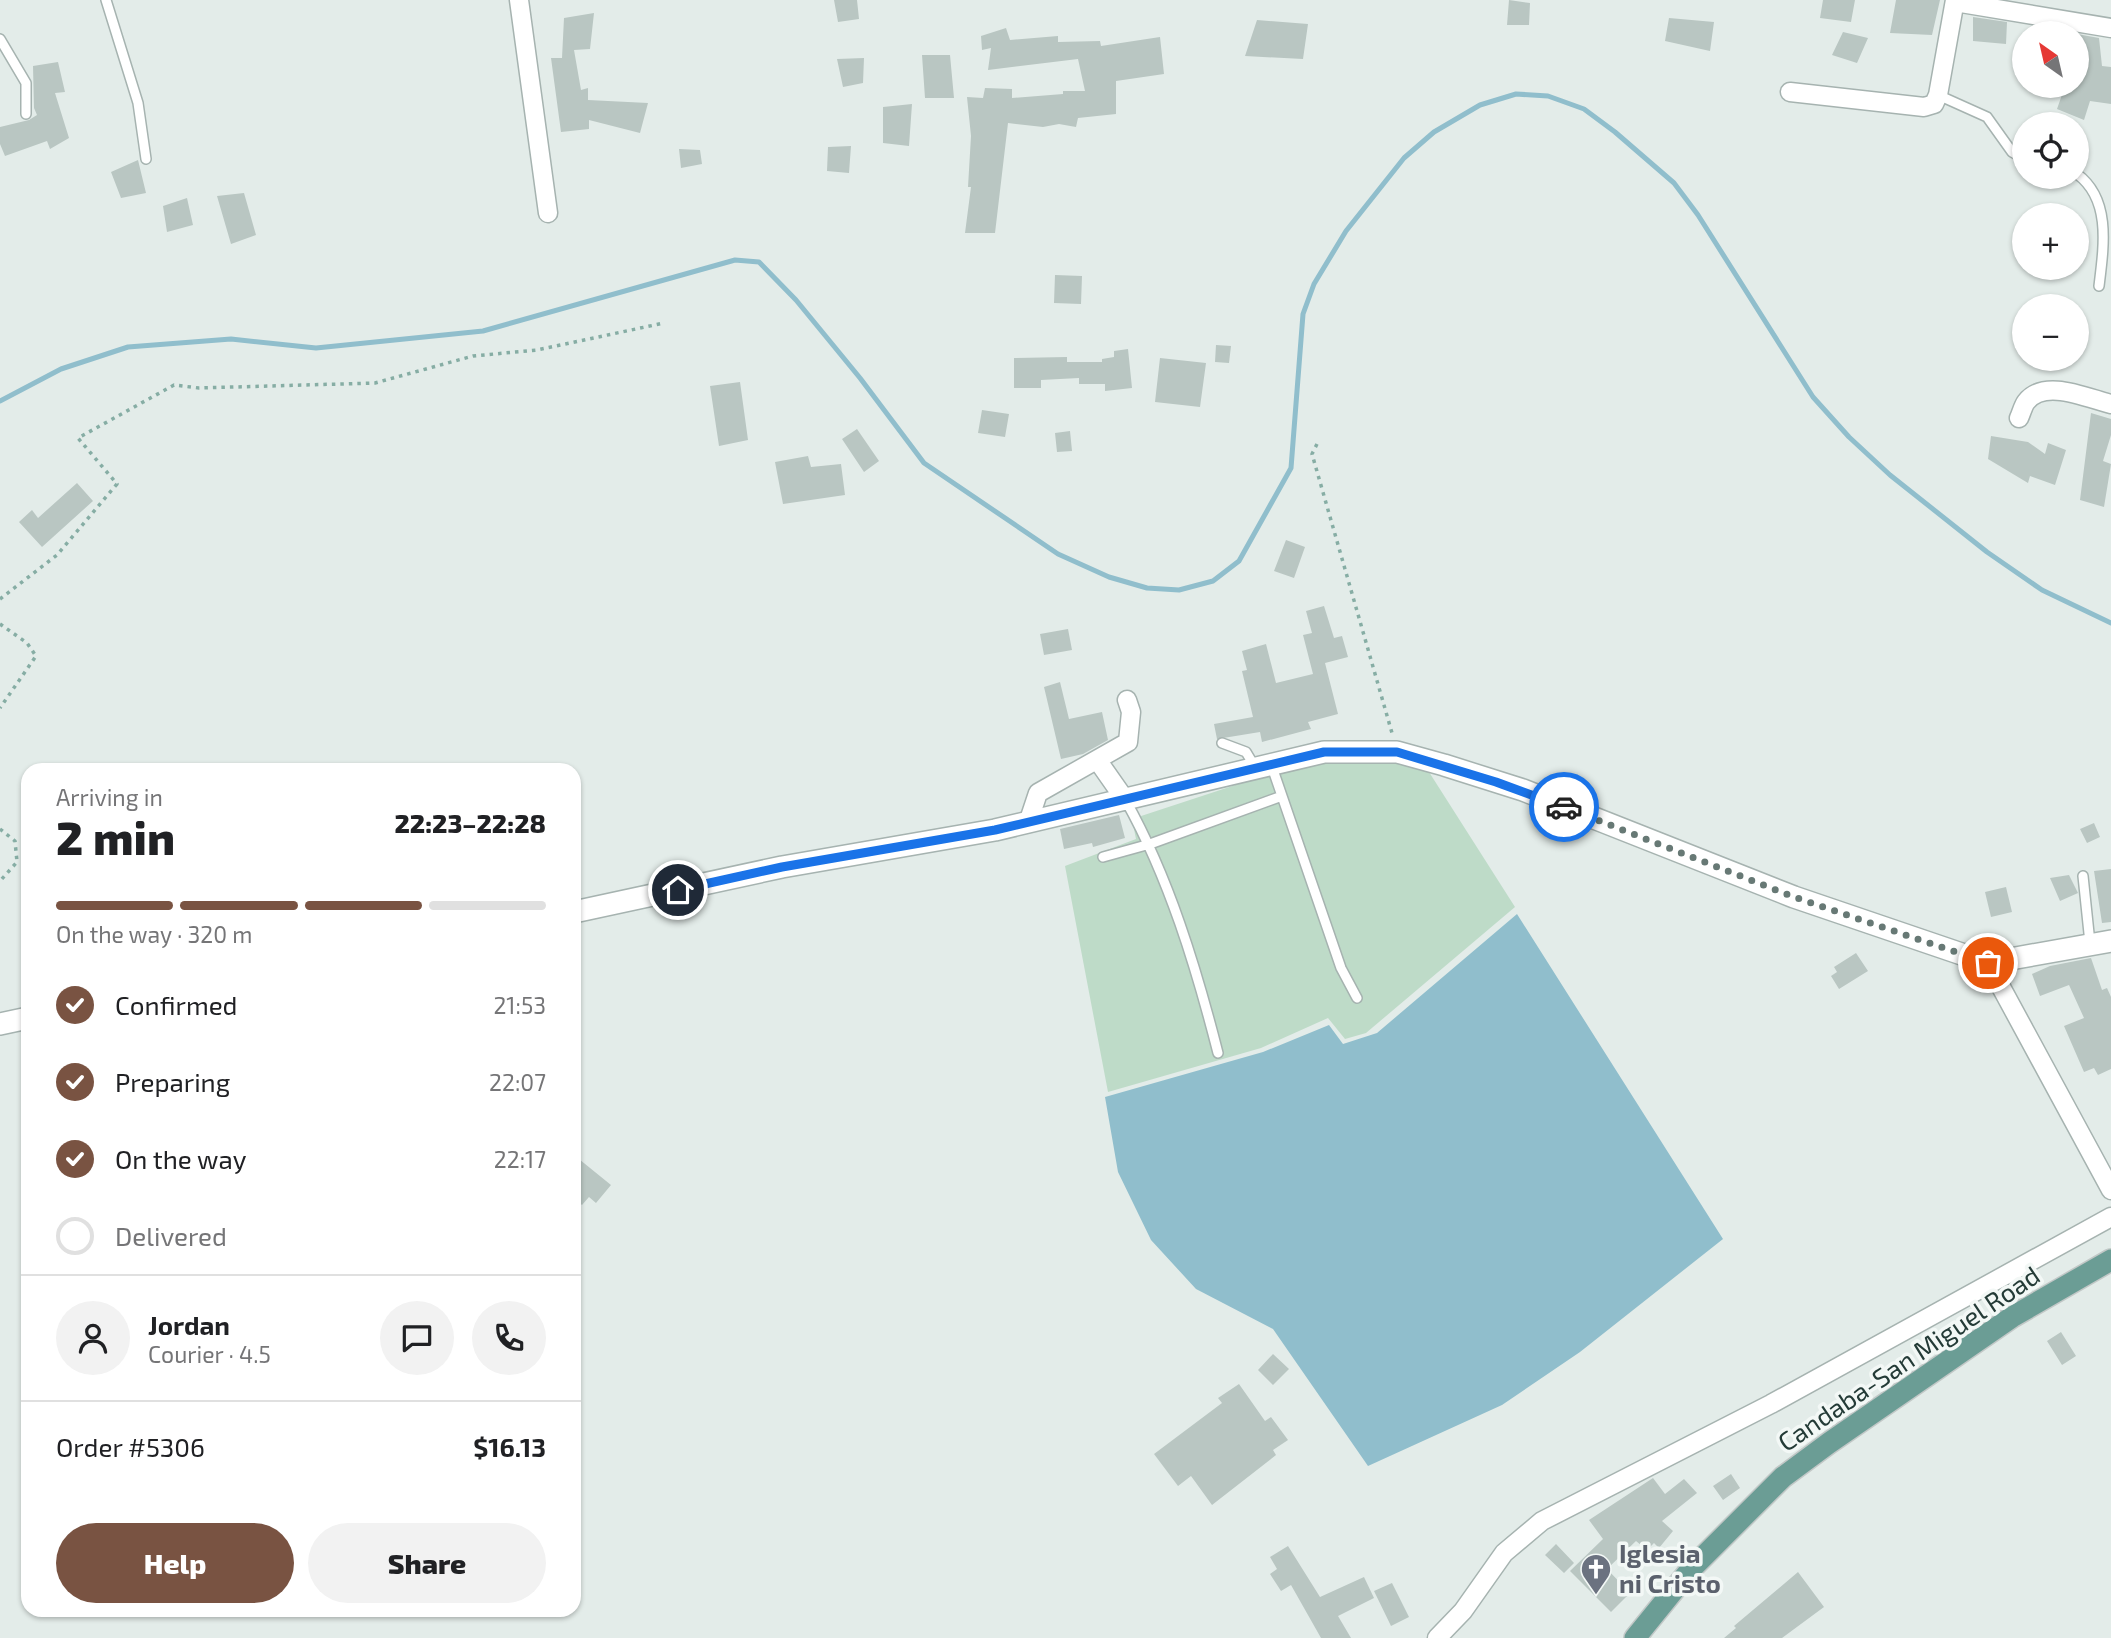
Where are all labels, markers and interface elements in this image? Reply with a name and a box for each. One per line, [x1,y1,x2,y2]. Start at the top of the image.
north arrow [2012,21,2090,98]
map controls [2012,21,2089,371]
button: locate [2012,112,2089,189]
button: + [2012,203,2089,280]
button: − [2012,294,2089,371]
courier [1529,772,1599,842]
text: Arriving in [56,783,163,811]
icon: car [1545,788,1583,826]
text: 22:23–22:28 [394,807,546,838]
text: 2 min [56,809,175,864]
pin [648,860,708,920]
icon: home [659,871,697,909]
text: On the way · 320 m [56,920,252,948]
pin [1958,933,2018,993]
icon: bag [1969,944,2007,982]
icon: check [56,986,94,1024]
text: Confirmed [115,989,238,1020]
text: 21:53 [493,991,546,1019]
icon: check [56,1063,94,1101]
text: Preparing [115,1066,230,1097]
text: 22:07 [489,1068,546,1096]
icon: check [56,1140,94,1178]
text: On the way [115,1143,246,1174]
text: 22:17 [494,1145,546,1173]
text: Delivered [115,1220,227,1251]
street label: Candaba-San Miguel Road [1771,1259,2045,1457]
button: person [56,1301,130,1375]
button: chat [380,1301,454,1375]
button: phone [472,1301,546,1375]
text: Jordan [148,1309,230,1340]
text: Courier · 4.5 [148,1340,271,1368]
text: Order #5306 [56,1431,205,1462]
text: $16.13 [473,1431,546,1462]
button: Help [56,1523,294,1603]
button: Share [308,1523,546,1603]
place label: Iglesia ni Cristo [1619,1537,1721,1598]
church icon: Iglesia ni Cristo [1579,1552,1613,1596]

